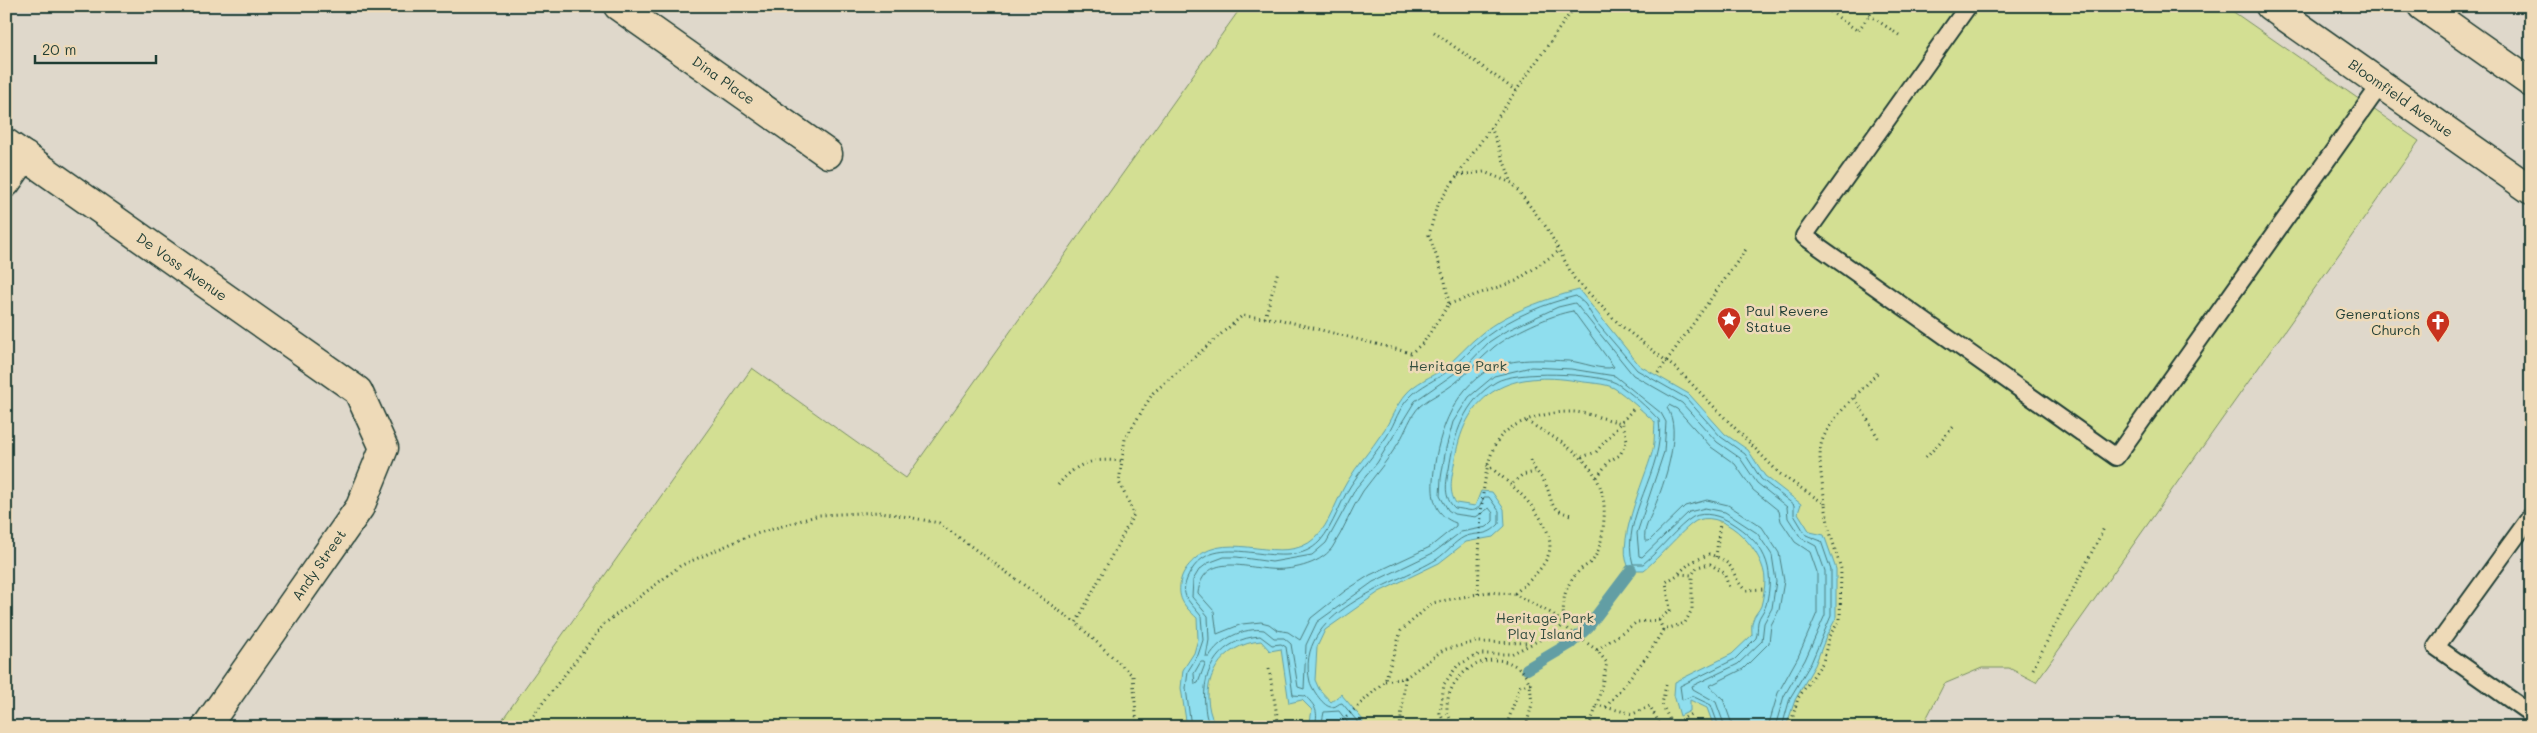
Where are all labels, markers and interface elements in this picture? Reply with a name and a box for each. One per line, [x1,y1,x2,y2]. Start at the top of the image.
scale bar [35,32,156,64]
text: 20 m [42,39,76,59]
street label: Dina Place [689,51,759,109]
street label: Bloomfield Avenue [2345,54,2457,141]
street label: De Voss Avenue [133,228,231,305]
place label: Paul Revere Statue [1746,301,1828,336]
place label: Generations Church [2335,304,2420,339]
place icon: Paul Revere Statue [1716,306,1742,340]
church icon: Generations Church [2425,309,2451,343]
park label: Heritage Park [1409,356,1507,375]
street label: Andy Street [287,525,350,604]
park label: Heritage Park Play Island [1496,608,1594,643]

